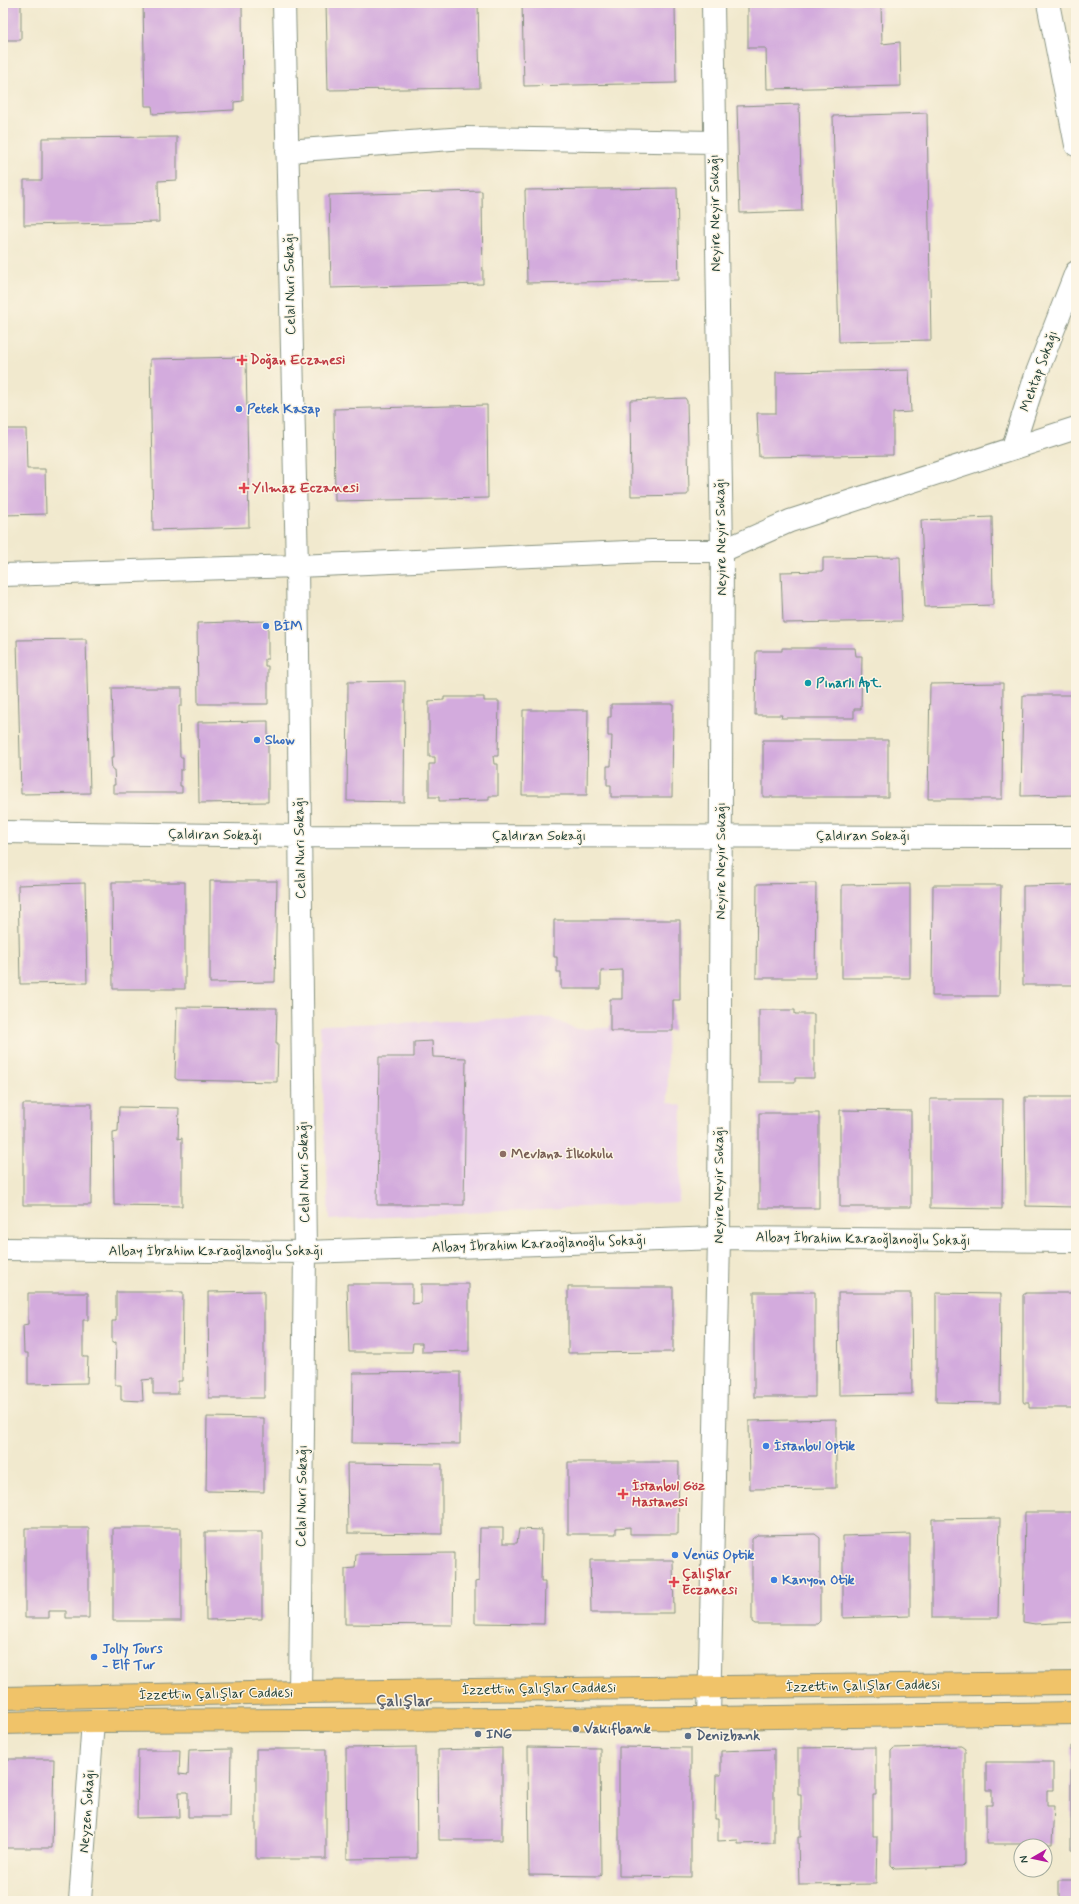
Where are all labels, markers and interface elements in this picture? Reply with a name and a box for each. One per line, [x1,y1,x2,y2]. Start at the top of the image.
street label: Neyire Neyir Sokağı [705,154,725,272]
street label: Celal Nuri Sokağı [280,233,300,335]
street label: Mehtap Sokağı [1016,328,1062,414]
place label: Doğan Eczanesi [250,351,345,370]
marker: Doğan Eczanesi [237,355,247,365]
place label: Petek Kasap [247,400,321,418]
marker: Petek Kasap [234,404,244,414]
street label: Neyire Neyir Sokağı [711,478,731,596]
place label: Yılmaz Eczanesi [252,479,359,497]
marker: Yılmaz Eczanesi [239,483,249,493]
place label: BİM [274,617,303,635]
marker: BİM [261,621,271,631]
place label: Pınarlı Apt. [816,674,882,694]
marker: Pınarlı Apt. [803,678,813,688]
place label: Show [265,731,295,749]
marker: Show [252,735,262,745]
street label: Celal Nuri Sokağı [290,797,310,899]
street label: Neyire Neyir Sokağı [712,802,730,920]
street label: Çaldıran Sokağı [168,825,262,845]
street label: Çaldıran Sokağı [492,827,586,845]
street label: Çaldıran Sokağı [816,827,910,845]
street label: Celal Nuri Sokağı [294,1121,314,1223]
street label: Neyire Neyir Sokağı [710,1126,728,1244]
place label: Mevlana İlkokulu [511,1145,613,1163]
marker: Mevlana İlkokulu [498,1149,508,1159]
street label: Albay İbrahim Karaoğlanoğlu Sokağı [755,1228,971,1250]
street label: Albay İbrahim Karaoğlanoğlu Sokağı [431,1231,647,1257]
street label: Albay İbrahim Karaoğlanoğlu Sokağı [109,1242,323,1260]
place label: İstanbul Optik [774,1437,855,1455]
marker: İstanbul Optik [761,1441,771,1451]
street label: Celal Nuri Sokağı [292,1445,312,1547]
place label: İstanbul Göz Hastanesi [632,1477,705,1511]
marker: İstanbul Göz Hastanesi [617,1488,629,1500]
place label: Venüs Optik [683,1546,754,1564]
marker: Venüs Optik [670,1550,680,1560]
place label: Çalışlar Eczanesi [682,1565,738,1599]
place label: Kanyon Otik [782,1571,855,1589]
marker: Kanyon Otik [769,1575,779,1585]
marker: Çalışlar Eczanesi [669,1577,679,1587]
place label: Jolly Tours - Elf Tur [102,1640,163,1674]
marker: Jolly Tours - Elf Tur [89,1652,99,1662]
street label: İzzettin Çalışlar Caddesi [786,1676,940,1696]
street label: İzzettin Çalışlar Caddesi [462,1679,616,1699]
street label: İzzettin Çalışlar Caddesi [139,1684,293,1704]
district label: Çalışlar [376,1691,432,1712]
place label: Vakıfbank [584,1720,651,1738]
marker: Vakıfbank [571,1724,581,1734]
place label: ING [486,1725,513,1743]
place label: Denizbank [696,1727,760,1745]
marker: ING [473,1729,483,1739]
marker: Denizbank [683,1731,693,1741]
street label: Neyzen Sokağı [75,1768,99,1854]
north arrow [1013,1838,1053,1878]
text: N [1017,1855,1032,1864]

